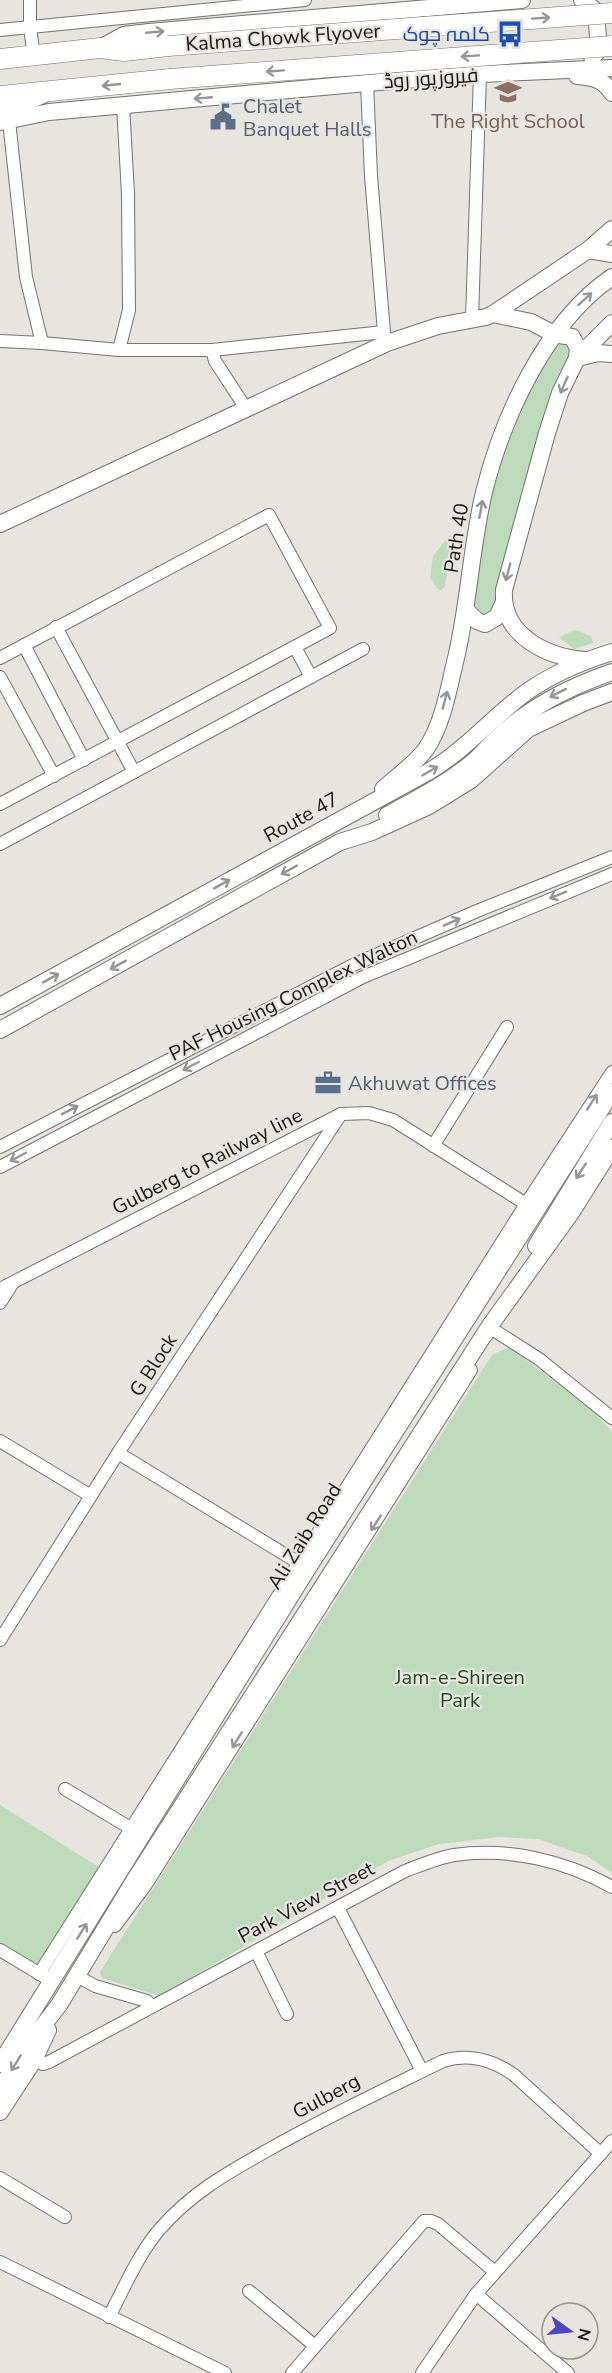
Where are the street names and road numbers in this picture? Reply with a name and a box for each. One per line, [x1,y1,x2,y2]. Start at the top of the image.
street label: Kalma Chowk Flyover [185,17,381,58]
street label: فیروزپور روڈ [383,62,479,95]
street label: Path 40 [438,501,475,575]
street label: Route 47 [259,786,344,849]
street label: PAF Housing Complex Walton [165,923,422,1067]
street label: Gulberg to Railway line [107,1102,307,1221]
street label: G Block [123,1328,184,1402]
street label: Ali Zaib Road [261,1478,348,1594]
street label: Park View Street [233,1855,380,1950]
street label: Gulberg [288,2067,365,2125]

